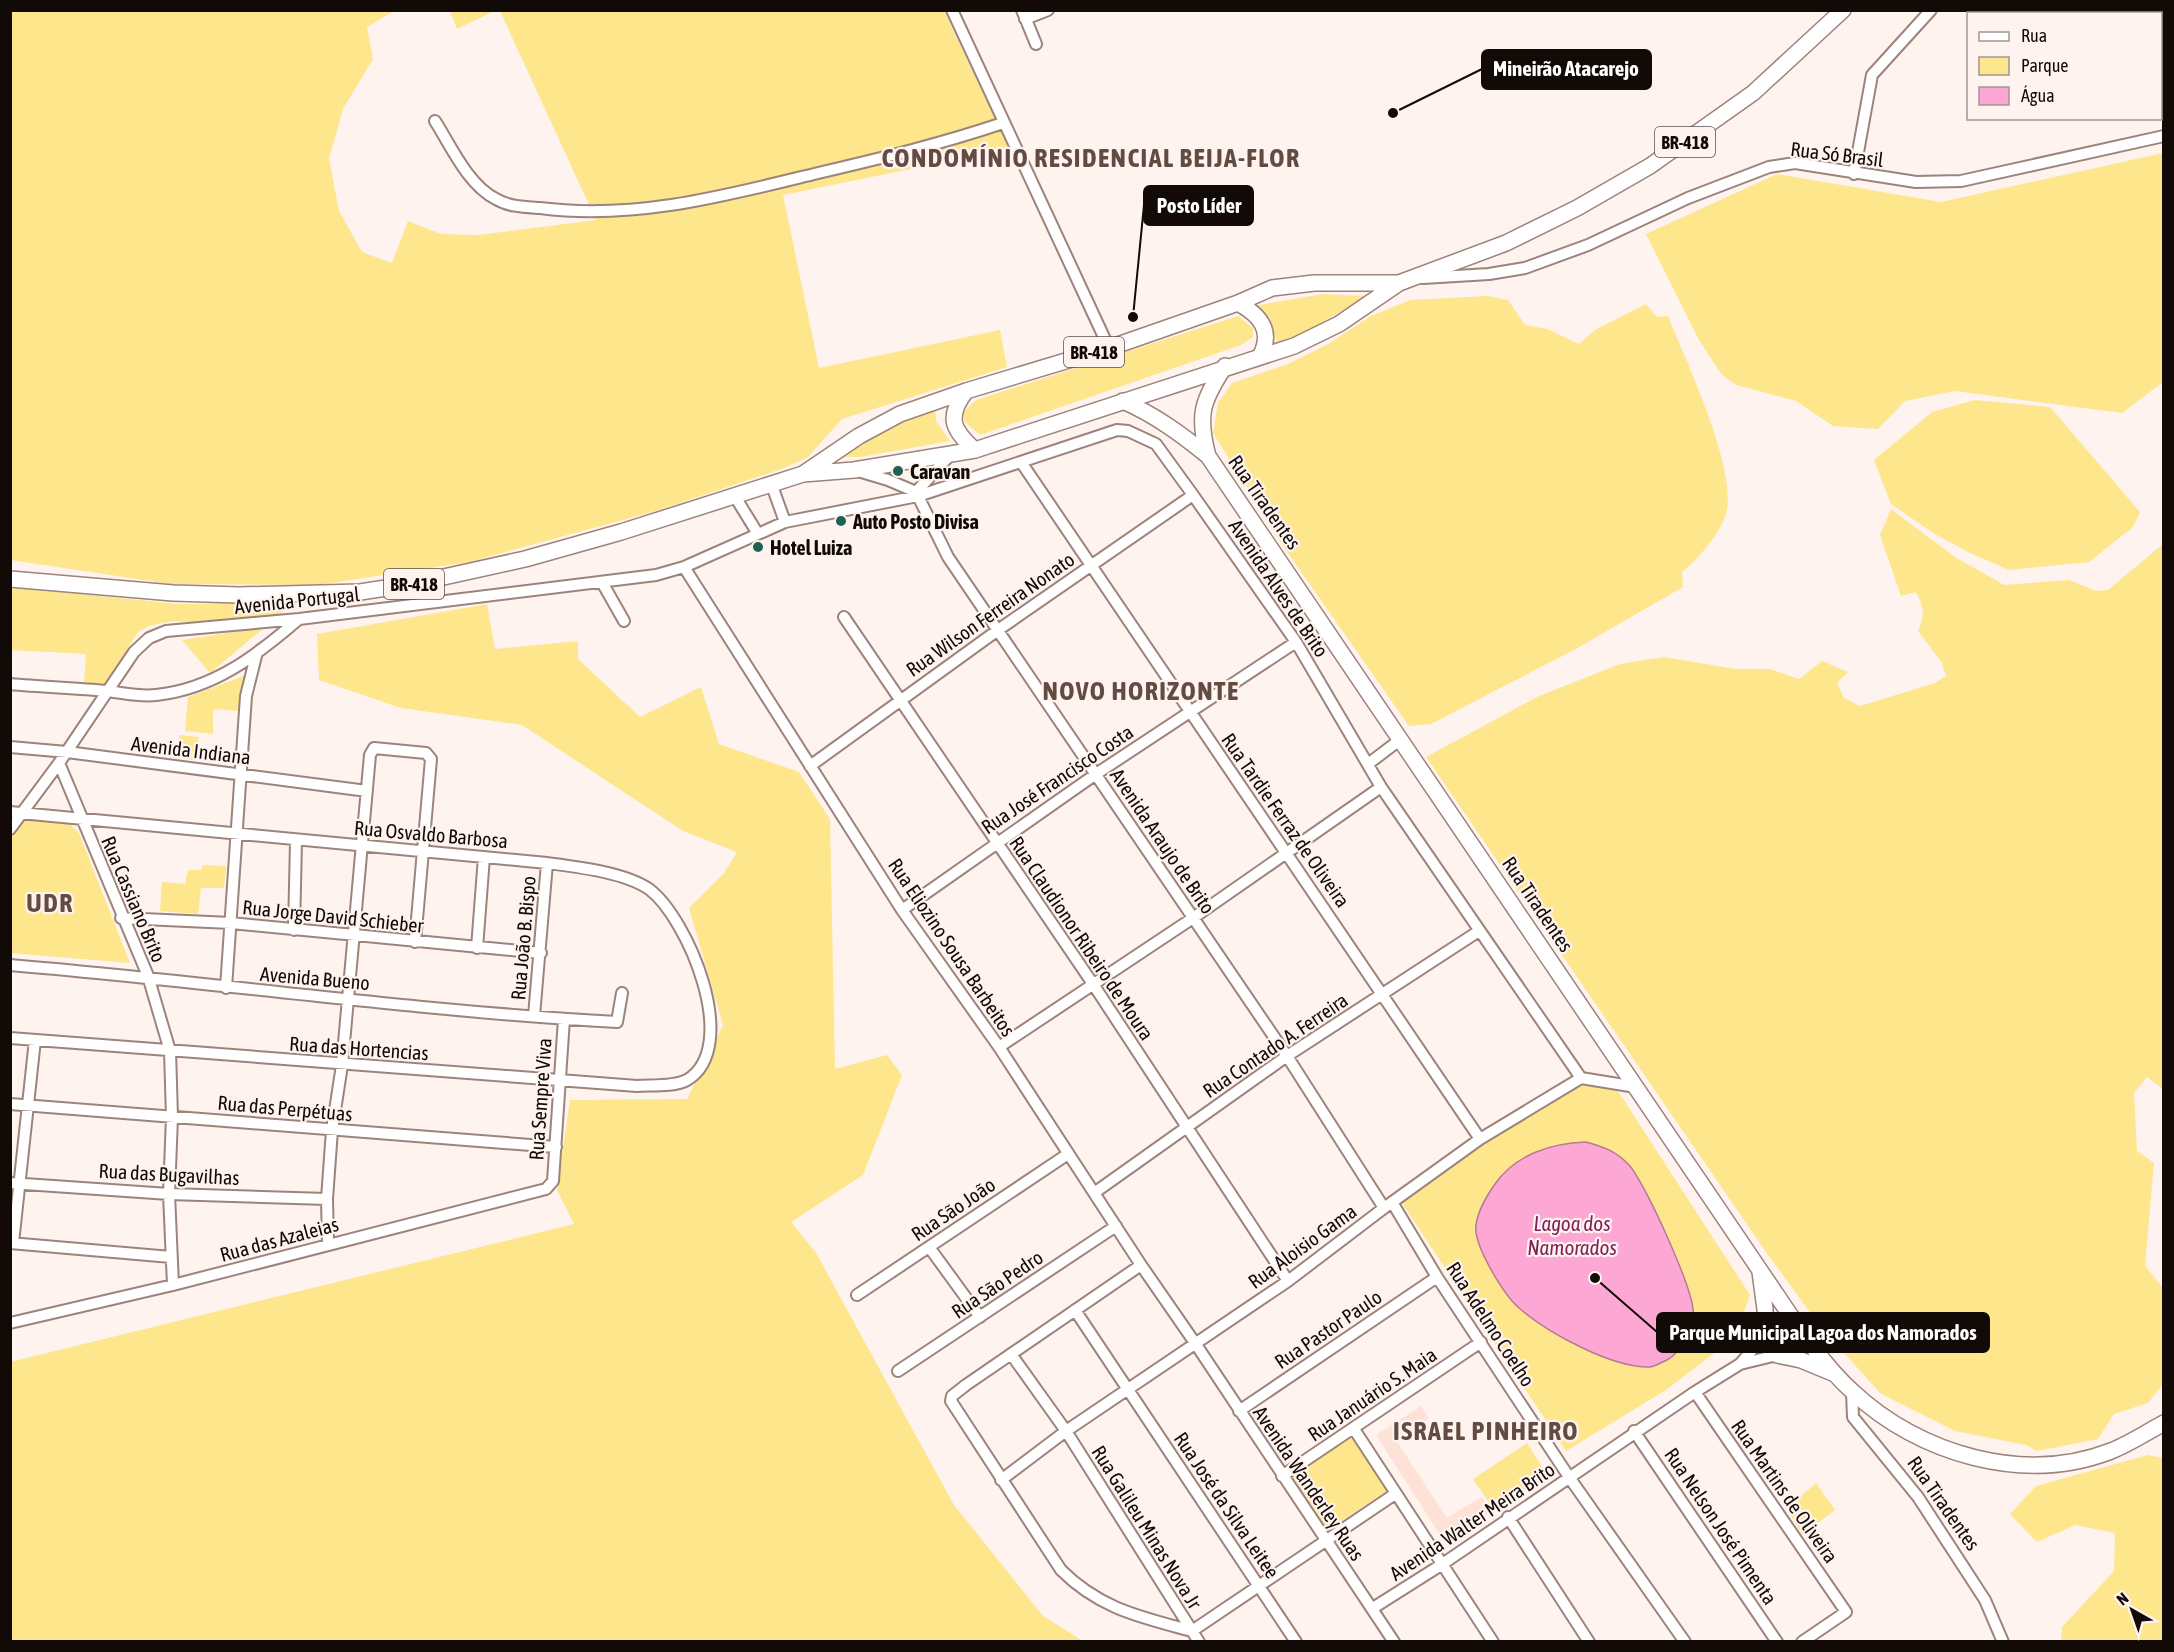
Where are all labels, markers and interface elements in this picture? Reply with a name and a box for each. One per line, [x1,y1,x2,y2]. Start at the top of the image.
legend [1967,12,2162,120]
text: Rua [2021,25,2047,46]
callout: Mineirão Atacarejo [1482,50,1651,89]
text: Parque [2021,55,2069,76]
text: Mineirão Atacarejo [1493,56,1639,80]
text: Água [2021,85,2055,106]
road number: BR-418 [1655,127,1715,157]
street label: Rua Só Brasil [1789,137,1885,171]
district label: CONDOMÍNIO RESIDENCIAL BEIJA-FLOR [882,143,1300,173]
callout: Posto Líder [1144,186,1253,225]
text: Posto Líder [1157,193,1242,217]
road number: BR-418 [1064,337,1124,367]
street label: Rua Tiradentes [1224,451,1306,553]
place label: Caravan [910,460,970,483]
marker: Caravan [891,464,905,478]
place label: Auto Posto Divisa [852,510,979,533]
marker: Auto Posto Divisa [834,514,848,528]
street label: Avenida Alves de Brito [1225,515,1333,661]
place label: Hotel Luiza [770,536,852,559]
marker: Hotel Luiza [751,540,765,554]
street label: Rua Wilson Ferreira Nonato [902,547,1078,681]
road number: BR-418 [384,569,444,599]
street label: Avenida Portugal [233,582,361,618]
district label: NOVO HORIZONTE [1042,676,1240,706]
street label: Rua José Francisco Costa [977,720,1137,838]
street label: Rua Tardie Ferraz de Oliveira [1217,729,1355,911]
street label: Avenida Indiana [130,731,252,769]
street label: Avenida Araujo de Brito [1106,764,1220,918]
street label: Rua Osvaldo Barbosa [353,816,509,852]
street label: Rua Cassiano Brito [97,832,171,966]
street label: Rua Claudionor Ribeiro de Moura [1005,832,1159,1044]
street label: Rua Tiradentes [1498,852,1578,956]
street label: Rua Eliozino Sousa Barbeitos [884,854,1020,1040]
street label: Rua João B. Bispo [506,875,540,1001]
district label: UDR [26,888,74,918]
street label: Rua Jorge David Schieber [241,895,426,937]
street label: Avenida Bueno [259,962,371,994]
street label: Rua Contado A. Ferreira [1198,988,1352,1102]
street label: Rua das Hortencias [289,1032,429,1064]
street label: Rua Sempre Viva [524,1037,556,1161]
street label: Rua das Perpétuas [217,1091,353,1125]
street label: Rua das Bugavilhas [98,1159,240,1189]
street label: Rua São João [907,1173,999,1245]
street label: Rua Aloisio Gama [1243,1199,1361,1293]
water label: Lagoa dos Namorados [1527,1211,1617,1259]
street label: Rua das Azaleias [217,1212,341,1266]
street label: Rua São Pedro [947,1245,1047,1323]
street label: Rua Adelmo Coelho [1442,1257,1540,1391]
street label: Rua Pastor Paulo [1270,1285,1386,1373]
callout: Parque Municipal Lagoa dos Namorados [1657,1313,1989,1352]
text: Parque Municipal Lagoa dos Namorados [1669,1320,1977,1344]
street label: Rua Januário S. Maia [1303,1343,1441,1445]
street label: Avenida Wanderley Ruas [1249,1402,1369,1564]
street label: Rua Martins de Oliveira [1727,1415,1843,1567]
district label: ISRAEL PINHEIRO [1393,1416,1579,1446]
street label: Rua José da Silva Leitee [1170,1428,1284,1582]
street label: Rua Galileu Minas Nova Jr [1087,1441,1207,1614]
street label: Rua Nelson José Pimenta [1660,1443,1782,1609]
street label: Rua Tiradentes [1903,1452,1985,1554]
street label: Avenida Walter Meira Brito [1385,1457,1559,1585]
north arrow [2102,1580,2162,1640]
text: N [2113,1589,2132,1608]

